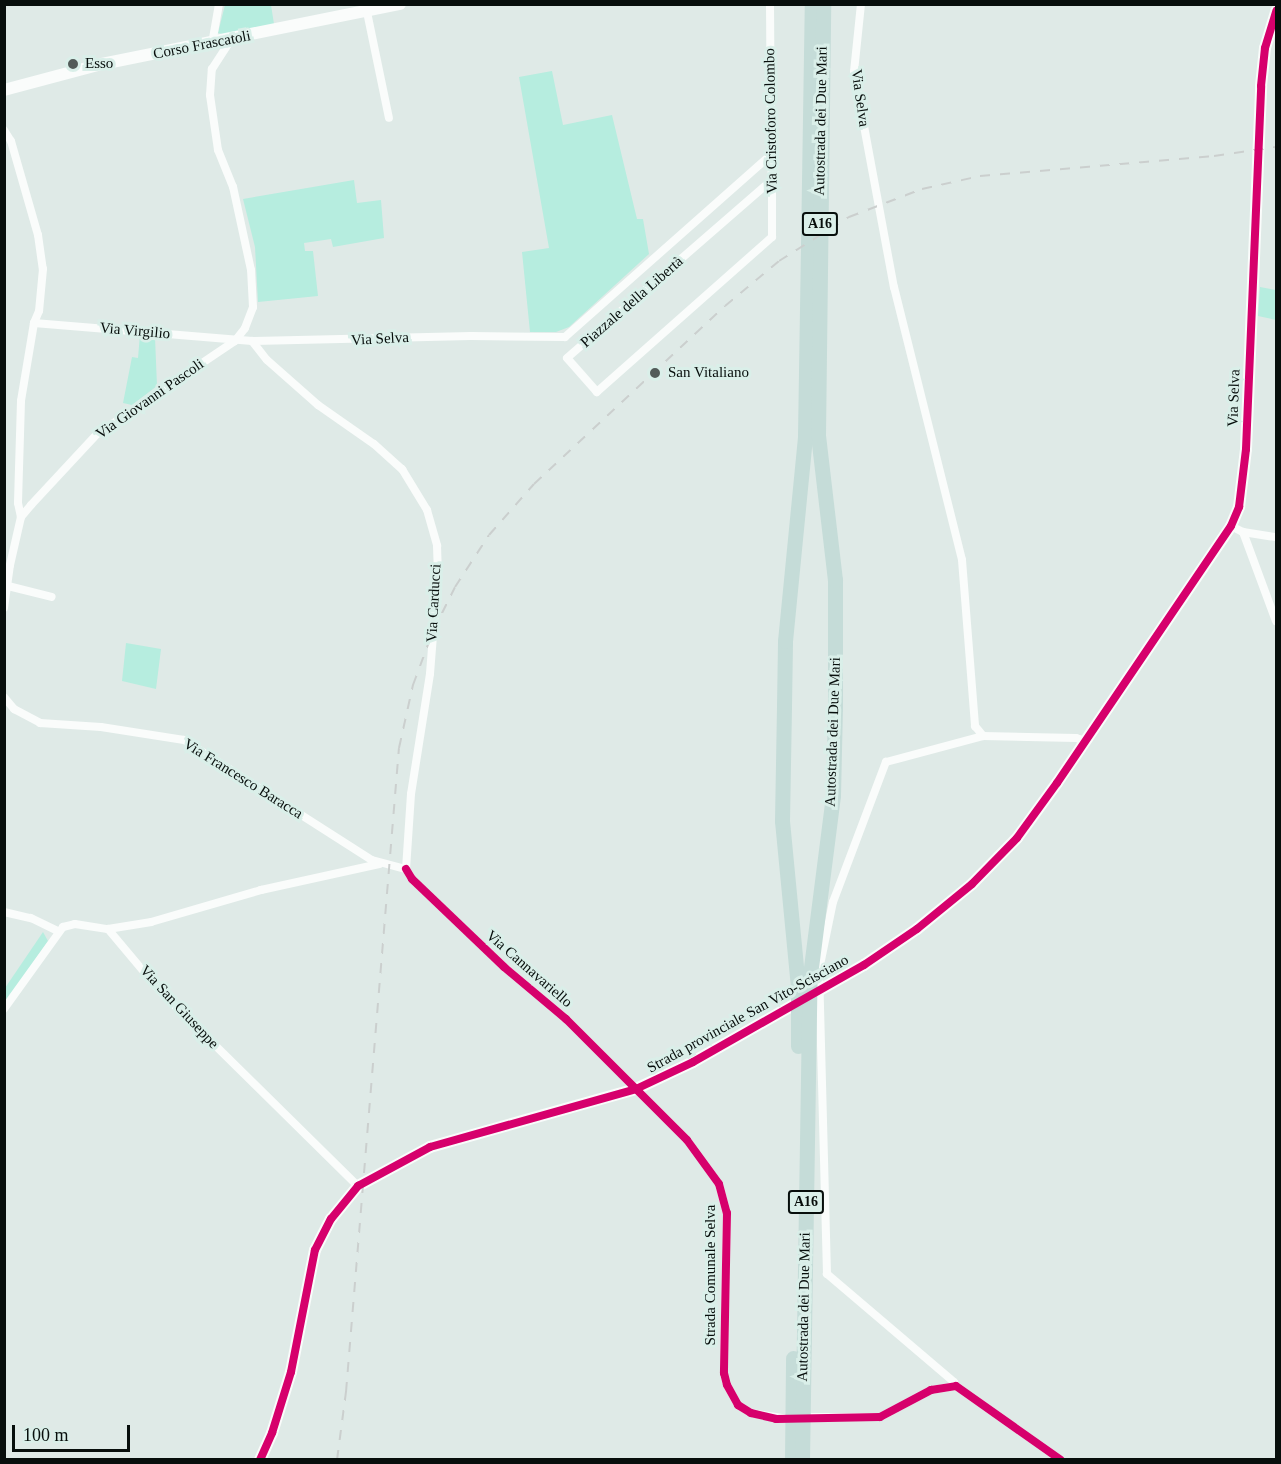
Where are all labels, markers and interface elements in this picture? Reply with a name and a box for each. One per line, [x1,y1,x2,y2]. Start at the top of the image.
street label: Corso Frascatoli [152,27,252,63]
street label: Autostrada dei Due Mari [811,46,831,196]
street label: Via Cristoforo Colombo [761,48,781,194]
place label: Esso [85,55,113,73]
marker: Esso [66,57,80,71]
street label: Via Selva [847,68,873,128]
road number: A16 [800,213,840,235]
street label: Piazzale della Libertà [577,253,687,351]
street label: Via Virgilio [99,319,171,343]
street label: Via Selva [351,328,409,350]
street label: Via Giovanni Pascoli [93,355,207,443]
marker: San Vitaliano [646,364,664,382]
place label: San Vitaliano [668,364,749,382]
street label: Via Selva [1224,369,1244,427]
street label: Via Carducci [423,563,445,643]
street label: Autostrada dei Due Mari [821,657,845,807]
street label: Via Francesco Baracca [180,735,306,823]
street label: Via Cannavariello [482,927,576,1011]
street label: Strada provinciale San Vito-Scisciano [644,951,852,1077]
street label: Via San Giuseppe [136,962,222,1052]
road number: A16 [786,1191,826,1213]
street label: Strada Comunale Selva [702,1205,720,1345]
street label: Autostrada dei Due Mari [794,1232,814,1382]
scale bar [15,1413,134,1451]
text: 100 m [23,1425,69,1445]

